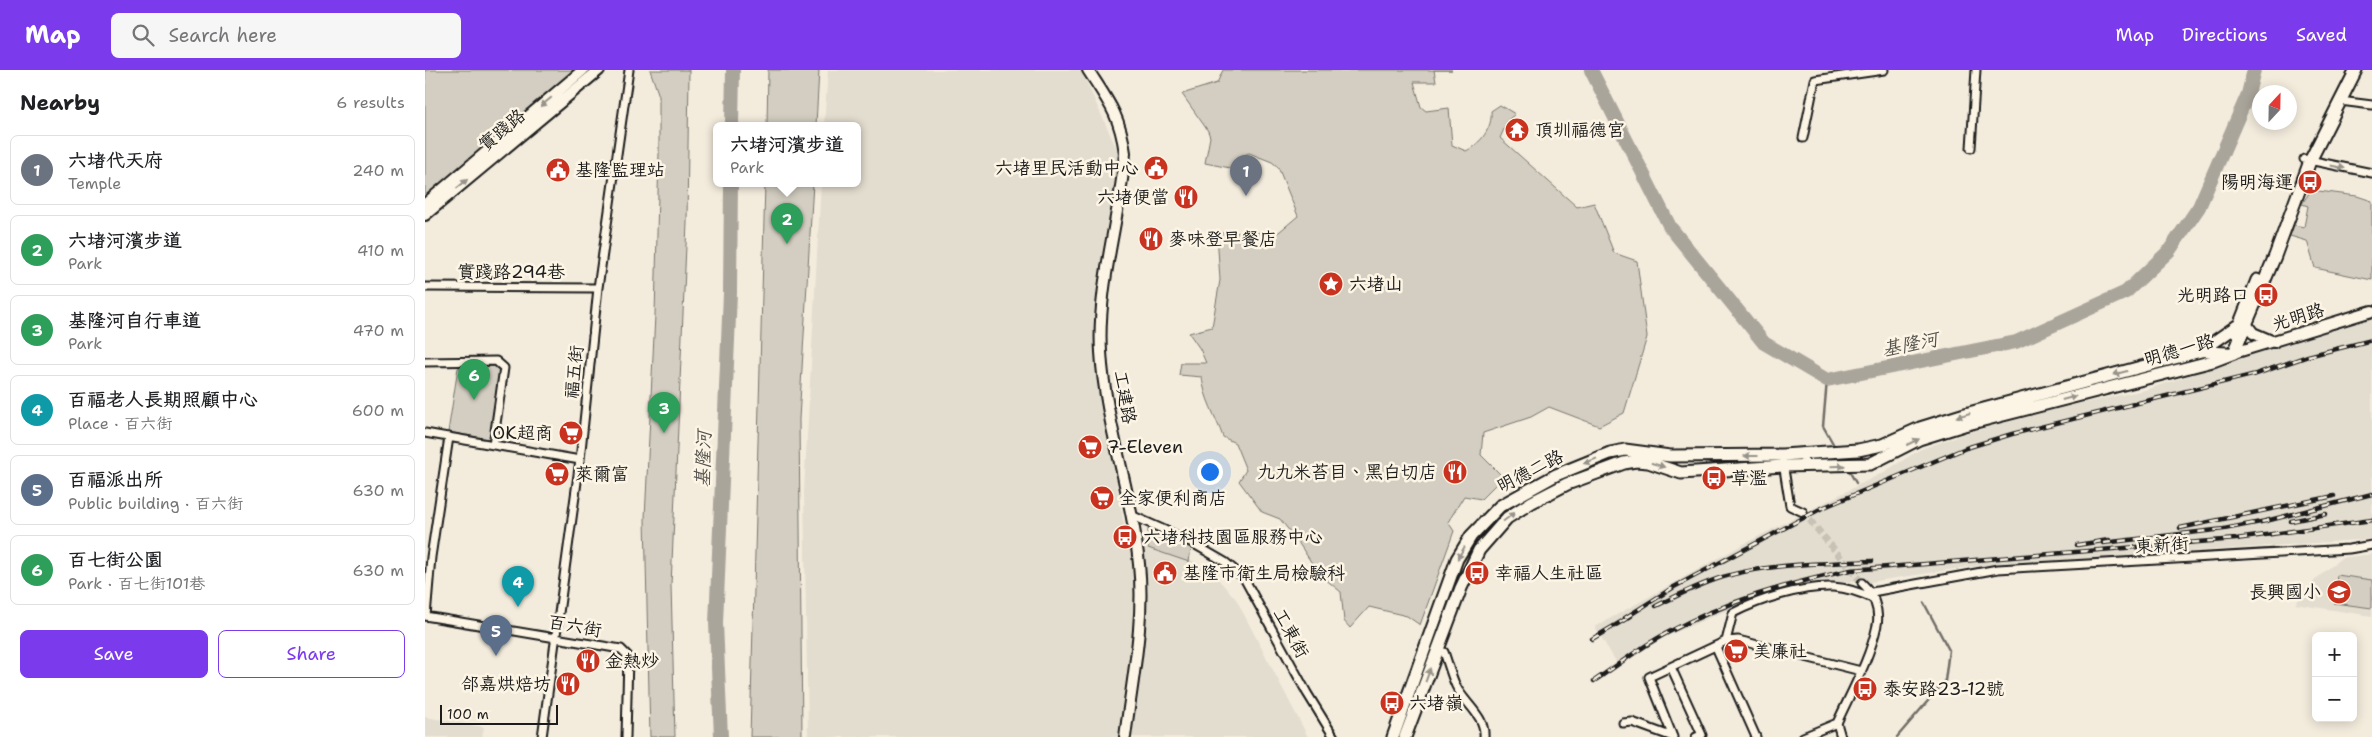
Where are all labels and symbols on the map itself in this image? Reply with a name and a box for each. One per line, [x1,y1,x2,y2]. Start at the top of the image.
north arrow [2252,85,2297,130]
one-way arrow [540,96,553,107]
street label: 實踐路 [474,103,530,157]
temple icon: 頂圳福德宮 [1504,117,1530,143]
place label: 頂圳福德宮 [1535,118,1625,142]
public building icon: 六堵里民活動中心 [1143,155,1169,181]
pin: 1 [1230,155,1262,196]
place label: 六堵里民活動中心 [995,156,1139,180]
public building icon: 基隆監理站 [545,157,571,183]
place label: 基隆監理站 [575,158,665,182]
one-way arrow [2330,163,2346,171]
bus stop icon: 陽明海運 [2297,169,2323,195]
place label: 陽明海運 [2221,170,2293,194]
one-way arrow [456,179,469,190]
restaurant icon: 六堵便當 [1173,184,1199,210]
place label: 六堵便當 [1097,185,1169,209]
pin: 2 [771,203,803,244]
restaurant icon: 麥味登早餐店 [1138,226,1164,252]
place label: 麥味登早餐店 [1169,227,1277,251]
street label: 實踐路294巷 [457,260,565,284]
place icon: 六堵山 [1318,271,1344,297]
place label: 六堵山 [1349,272,1403,296]
bus stop icon: 光明路口 [2253,282,2279,308]
place label: 光明路口 [2177,283,2249,307]
street label: 光明路 [2269,298,2327,336]
water label: 基隆河 [1880,326,1943,362]
street label: 明德一路 [2141,329,2217,371]
street label: 福五街 [559,344,589,400]
pin: 6 [458,359,490,400]
street label: 工建路 [1108,368,1142,426]
one-way arrow [2113,370,2128,378]
pin: 3 [648,392,680,433]
one-way arrow [2062,394,2077,402]
one-way arrow [1955,411,1971,419]
supermarket icon: OK超商 [558,420,584,446]
place label: OK超商 [492,421,553,445]
water label: 基隆河 [690,427,717,488]
supermarket icon: 7-Eleven [1077,434,1103,460]
place label: 7-Eleven [1107,435,1183,459]
one-way arrow [1906,438,1920,446]
street label: 明德二路 [1492,444,1568,498]
one-way arrow [1742,452,1758,460]
one-way arrow [1583,458,1598,465]
your location [1197,459,1223,485]
restaurant icon: 九九米苔目、黑白切店 [1442,459,1468,485]
place label: 九九米苔目、黑白切店 [1257,460,1437,484]
supermarket icon: 萊爾富 [544,461,570,487]
one-way arrow [1830,461,1846,469]
place label: 萊爾富 [575,462,629,486]
one-way arrow [1651,462,1666,470]
bus stop icon: 草濫 [1701,465,1727,491]
place label: 草濫 [1731,466,1768,490]
supermarket icon: 全家便利商店 [1089,485,1115,511]
place label: 全家便利商店 [1119,486,1227,510]
one-way arrow [1502,512,1516,522]
bus stop icon: 六堵科技園區服務中心 [1112,524,1138,550]
place label: 六堵科技園區服務中心 [1143,525,1323,549]
street label: 東新街 [2134,532,2190,558]
one-way arrow [1457,546,1466,559]
public building icon: 基隆市衛生局檢驗科 [1152,560,1178,586]
bus stop icon: 幸福人生社區 [1464,560,1490,586]
place label: 基隆市衛生局檢驗科 [1183,561,1345,585]
place label: 幸福人生社區 [1495,561,1603,585]
pin: 4 [502,566,534,607]
school or university icon: 長興國小 [2326,579,2352,605]
place label: 長興國小 [2249,580,2321,604]
street label: 工東街 [1267,604,1315,662]
street label: 百六街 [546,609,604,643]
pin: 5 [480,615,512,656]
supermarket icon: 美廉社 [1723,638,1749,664]
place label: 美廉社 [1753,639,1807,663]
restaurant icon: 金熱炒 [575,648,601,674]
place label: 金熱炒 [605,649,659,673]
one-way arrow [1424,667,1432,682]
restaurant icon: 郃嘉烘焙坊 [555,671,581,697]
place label: 郃嘉烘焙坊 [461,672,551,696]
bus stop icon: 泰安路23-12號 [1852,676,1878,702]
place label: 泰安路23-12號 [1883,677,2004,701]
bus stop icon: 六堵嶺 [1379,690,1405,716]
place label: 六堵嶺 [1409,691,1463,715]
scale bar [440,702,557,725]

